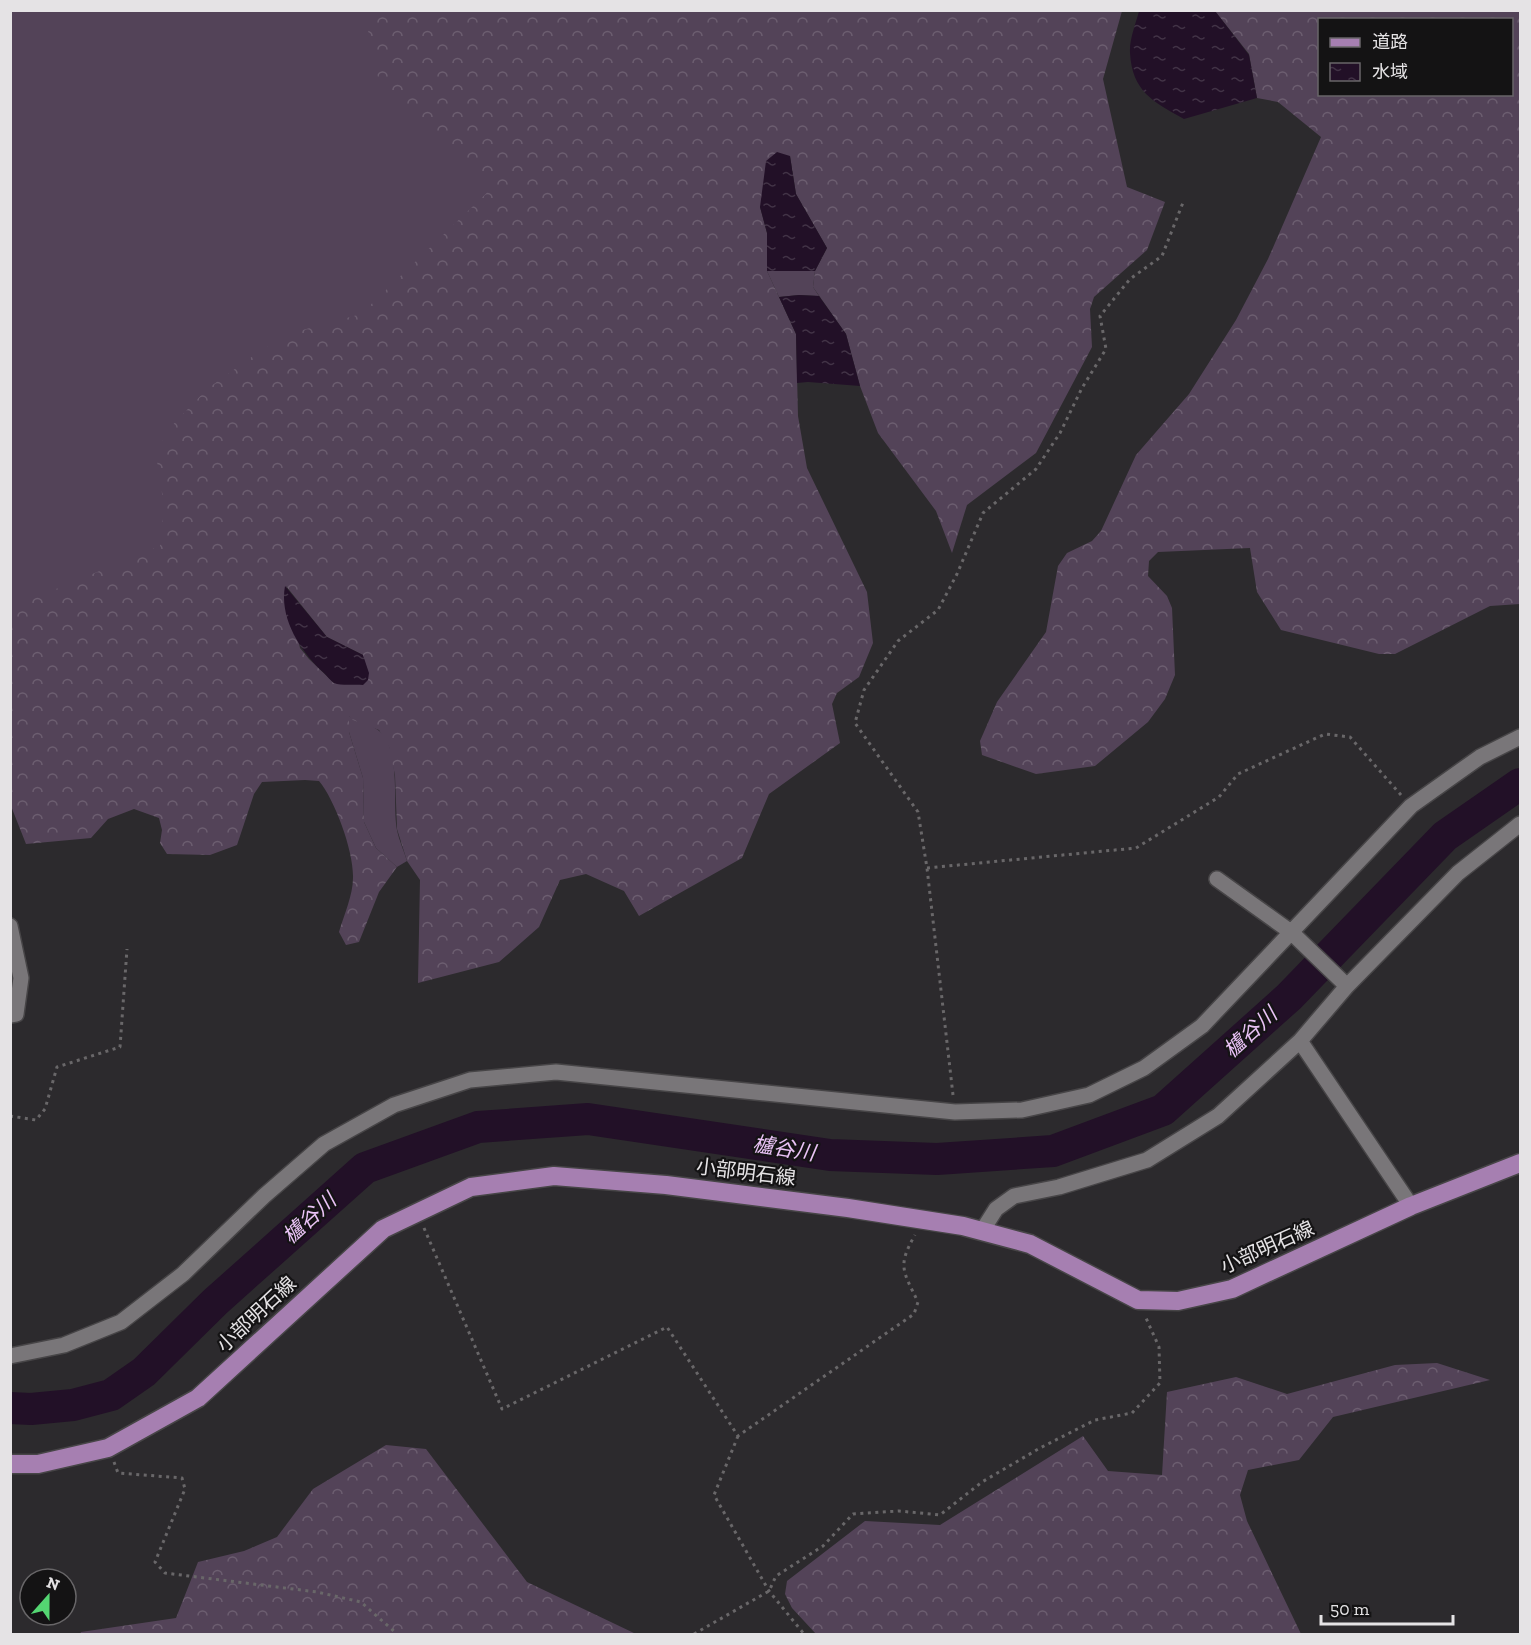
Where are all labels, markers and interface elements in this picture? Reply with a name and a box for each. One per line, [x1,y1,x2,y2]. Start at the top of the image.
legend [1318,18,1513,96]
text: 道路 [1372,31,1408,53]
text: 水域 [1372,61,1408,83]
water label: 櫨谷川 [1218,1000,1283,1062]
water label: 櫨谷川 [751,1131,819,1166]
street label: 小部明石線 [695,1154,797,1190]
water label: 櫨谷川 [277,1186,342,1248]
street label: 小部明石線 [1216,1216,1318,1278]
street label: 小部明石線 [211,1271,301,1357]
north arrow [18,1567,78,1627]
text: N [44,1572,62,1595]
scale bar [1321,1588,1453,1626]
text: 50 m [1330,1598,1370,1620]

